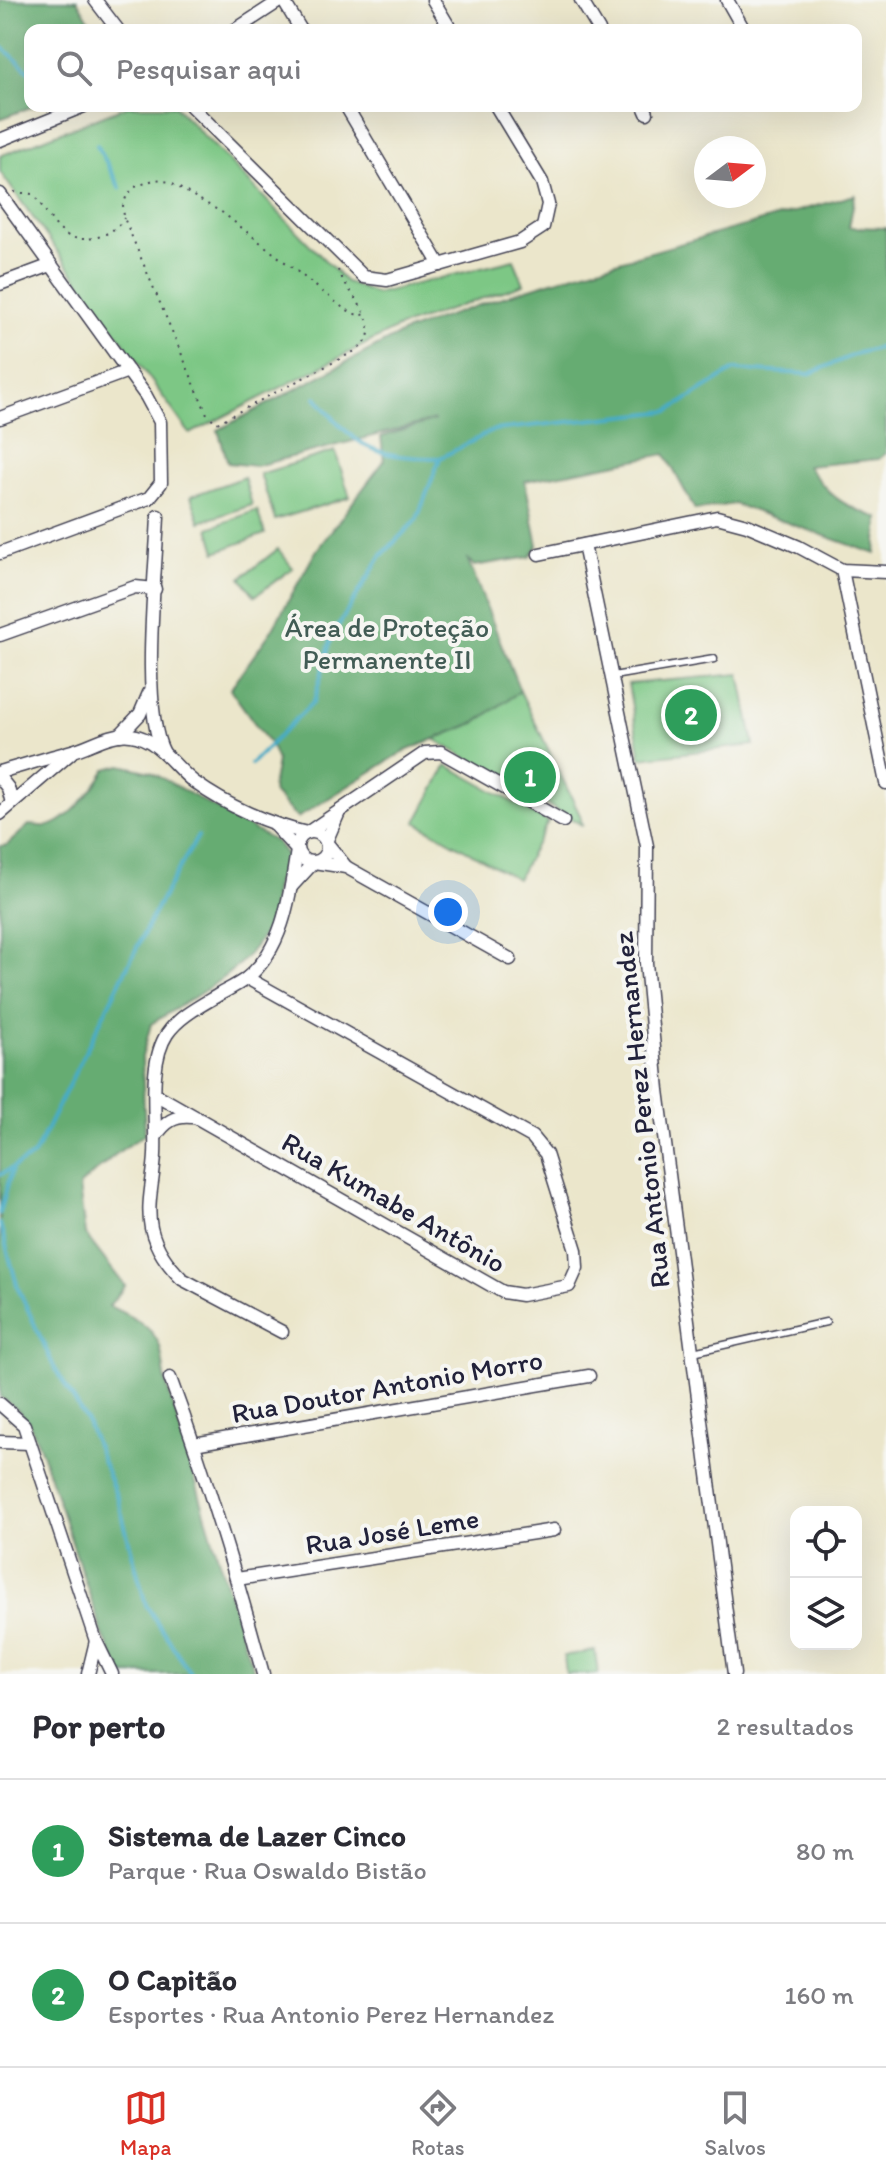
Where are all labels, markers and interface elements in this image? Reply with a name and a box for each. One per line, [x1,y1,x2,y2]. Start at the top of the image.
search box [24,24,862,112]
icon: search [52,46,96,90]
text: Pesquisar aqui [116,50,301,87]
north arrow [694,136,766,208]
park label: Área de Proteção Permanente II [285,610,489,676]
pin: 2 [665,685,717,745]
pin: 1 [504,747,556,807]
your location [428,892,468,932]
street label: Rua Antonio Perez Hernandez [605,930,677,1290]
street label: Rua Kumabe Antônio [276,1124,512,1280]
street label: Rua Doutor Antonio Morro [229,1342,545,1430]
street label: Rua José Leme [303,1501,481,1561]
map controls [790,1506,862,1650]
button: locate [790,1506,862,1578]
button: layers [790,1578,862,1650]
text: Por perto [32,1706,165,1747]
text: 2 resultados [716,1710,854,1742]
text: Sistema de Lazer Cinco [108,1817,406,1854]
text: 1 [52,1835,64,1867]
text: 80 m [796,1835,854,1867]
text: Parque · Rua Oswaldo Bistão [108,1854,427,1886]
text: O Capitão [108,1961,237,1998]
text: 2 [51,1979,65,2011]
text: 160 m [784,1979,854,2011]
text: Esportes · Rua Antonio Perez Hernandez [108,1998,554,2030]
tab: Mapa [120,2086,171,2161]
tab: Rotas [411,2086,465,2161]
tab: Salvos [705,2086,766,2161]

